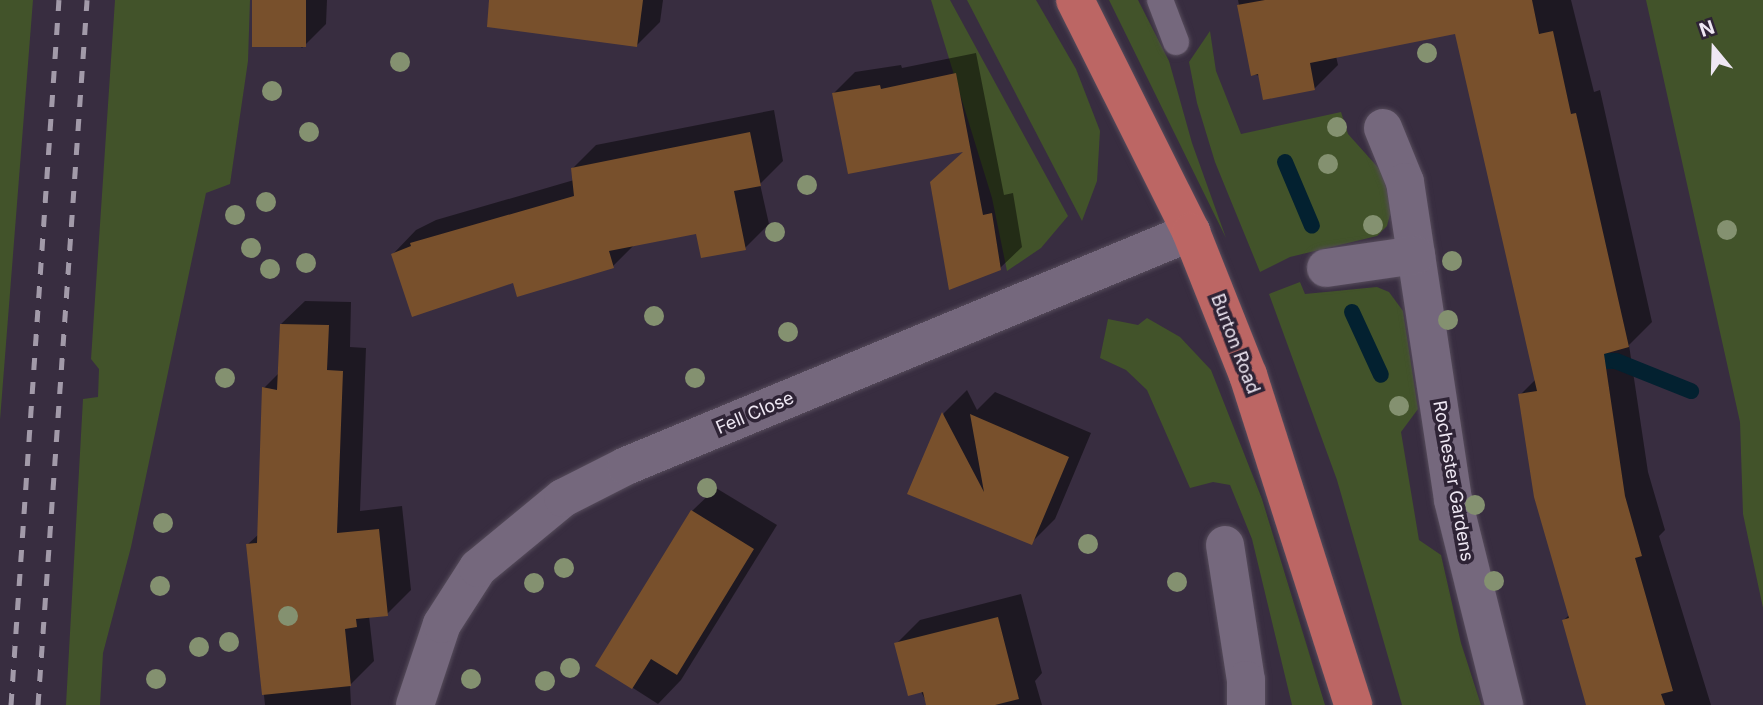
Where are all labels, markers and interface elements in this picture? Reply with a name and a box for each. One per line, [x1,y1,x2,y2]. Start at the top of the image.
north arrow [1679,14,1749,84]
text: N [1696,15,1718,42]
street label: Burton Road [1206,291,1264,397]
street label: Fell Close [713,387,797,439]
street label: Rochester Gardens [1428,399,1478,563]

